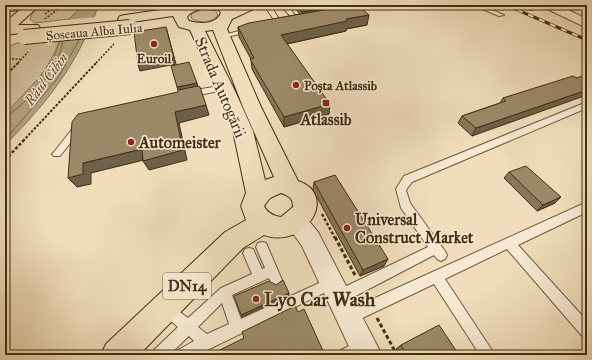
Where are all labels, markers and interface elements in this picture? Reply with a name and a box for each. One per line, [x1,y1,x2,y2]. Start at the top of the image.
street label: Șoseaua Alba Iulia [45,20,143,44]
street label: Strada Autogării [190,34,251,141]
marker: Euroil [149,39,159,49]
water label: Râul Cibin [21,49,72,110]
place label: Euroil [137,51,172,67]
place label: Poșta Atlassib [304,78,378,94]
marker: Poșta Atlassib [291,80,301,90]
marker: Atlassib [321,98,331,108]
place label: Atlassib [299,110,352,129]
place label: Automeister [138,133,222,152]
marker: Automeister [126,137,136,147]
place label: Universal Construct Market [355,210,474,247]
marker: Universal Construct Market [342,223,352,233]
road number: DN14 [163,273,211,299]
place label: Lyo Car Wash [264,288,376,312]
marker: Lyo Car Wash [251,294,261,304]

